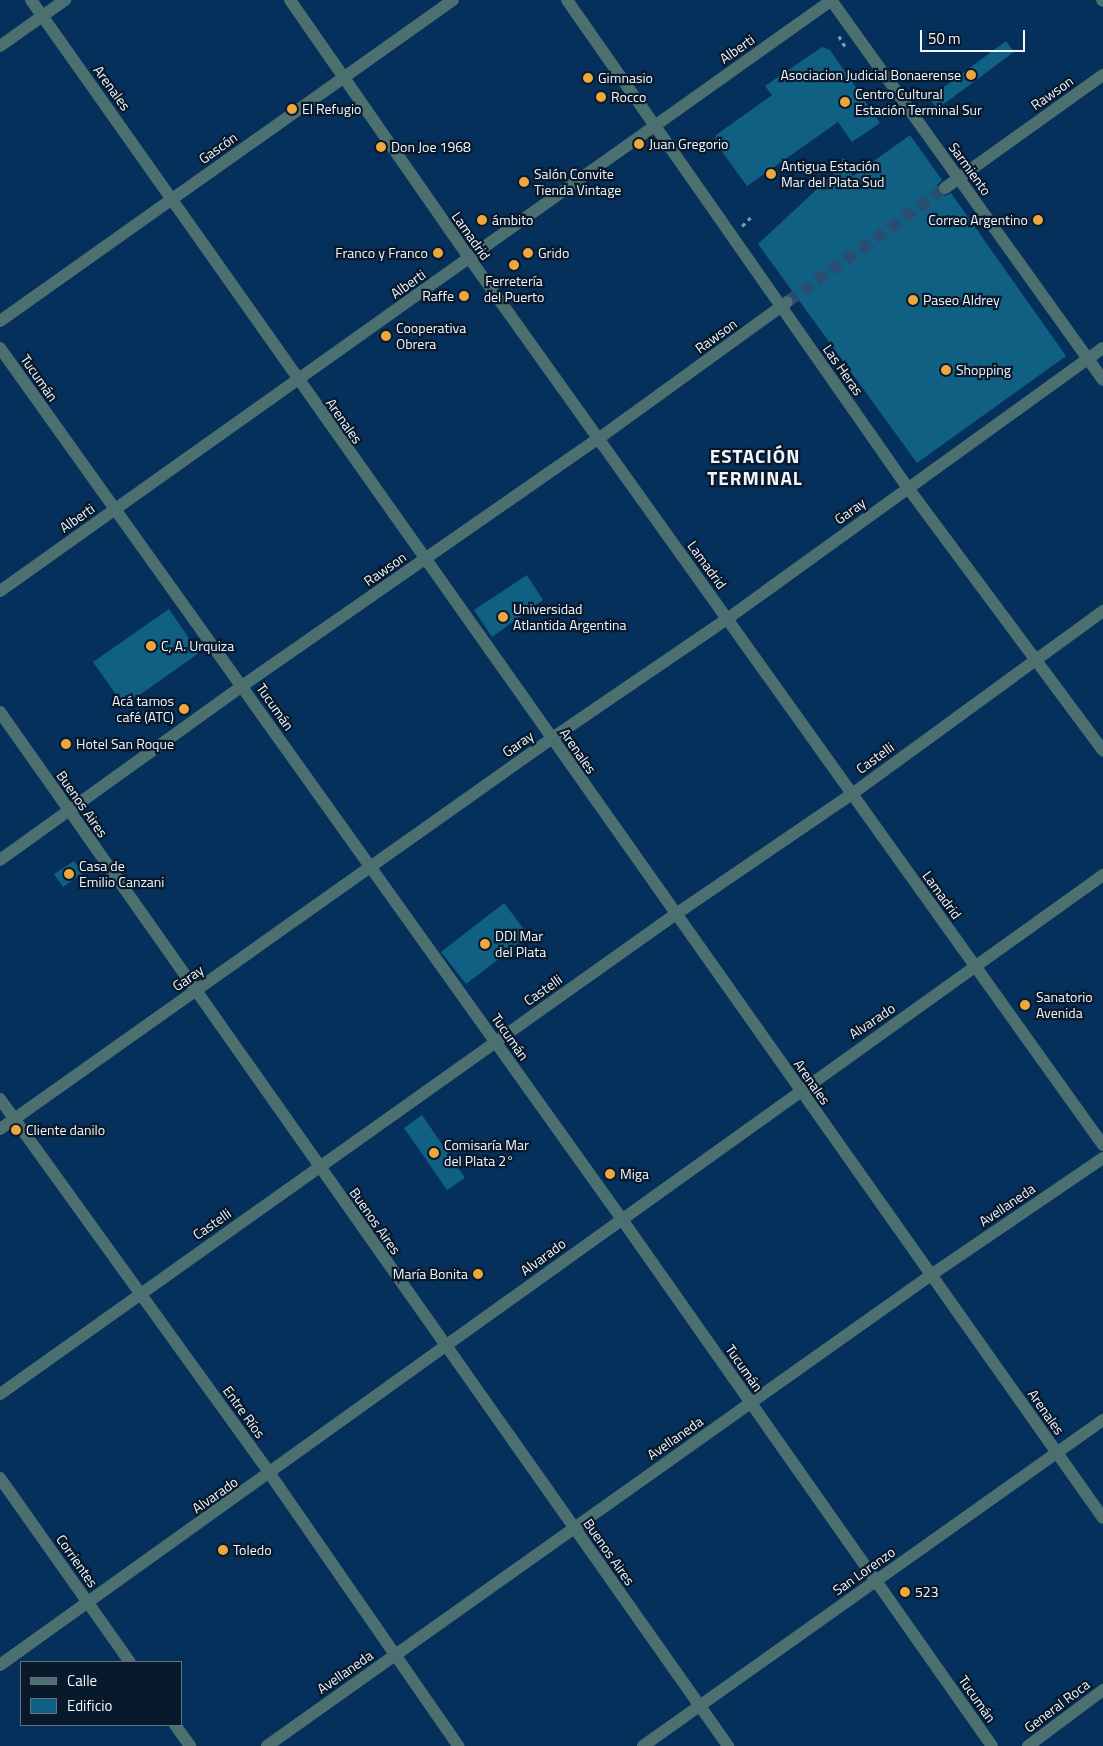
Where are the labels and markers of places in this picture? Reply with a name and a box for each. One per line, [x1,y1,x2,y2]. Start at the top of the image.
place label: Asociacion Judicial Bonaerense [780,67,961,83]
marker: Asociacion Judicial Bonaerense [965,69,977,81]
place label: Gimnasio [598,70,653,86]
marker: Gimnasio [582,72,594,84]
place label: Centro Cultural Estación Terminal Sur [855,86,982,118]
place label: Rocco [611,89,646,105]
marker: Rocco [595,91,607,103]
marker: Centro Cultural Estación Terminal Sur [839,96,851,108]
place label: El Refugio [302,101,361,117]
marker: El Refugio [286,103,298,115]
place label: Juan Gregorio [649,136,728,152]
marker: Juan Gregorio [633,138,645,150]
place label: Don Joe 1968 [391,139,471,155]
marker: Don Joe 1968 [375,141,387,153]
place label: Antigua Estación Mar del Plata Sud [781,158,884,190]
place label: Salón Convite Tienda Vintage [534,166,621,198]
marker: Antigua Estación Mar del Plata Sud [765,168,777,180]
marker: Salón Convite Tienda Vintage [518,176,530,188]
place label: ámbito [492,212,533,228]
place label: Correo Argentino [928,212,1028,228]
marker: ámbito [476,214,488,226]
marker: Correo Argentino [1032,214,1044,226]
place label: Franco y Franco [335,245,428,261]
place label: Grido [538,245,569,261]
marker: Franco y Franco [432,247,444,259]
marker: Grido [522,247,534,259]
marker: Ferretería del Puerto [508,259,520,271]
place label: Ferretería del Puerto [484,273,544,306]
place label: Raffe [422,288,454,304]
marker: Raffe [458,290,470,302]
place label: Paseo Aldrey [923,292,1000,308]
marker: Paseo Aldrey [907,294,919,306]
place label: Cooperativa Obrera [396,320,466,352]
marker: Cooperativa Obrera [380,330,392,342]
place label: Shopping [956,362,1011,378]
marker: Shopping [940,364,952,376]
place label: Universidad Atlantida Argentina [513,601,627,634]
marker: Universidad Atlantida Argentina [497,611,509,623]
place label: C, A. Urquiza [161,638,234,654]
marker: C, A. Urquiza [145,640,157,652]
place label: Acá tamos café (ATC) [112,693,174,726]
marker: Acá tamos café (ATC) [178,703,190,715]
place label: Hotel San Roque [76,736,174,752]
marker: Hotel San Roque [60,738,72,750]
place label: Casa de Emilio Canzani [79,858,164,890]
marker: Casa de Emilio Canzani [63,868,75,880]
place label: DDI Mar del Plata [495,928,546,960]
marker: DDI Mar del Plata [479,938,491,950]
place label: Sanatorio Avenida [1036,989,1093,1022]
marker: Sanatorio Avenida [1018,998,1032,1012]
place label: Cliente danilo [26,1122,105,1138]
marker: Cliente danilo [10,1124,22,1136]
place label: Comisaría Mar del Plata 2° [444,1137,529,1170]
marker: Comisaría Mar del Plata 2° [428,1147,440,1159]
place label: Miga [620,1166,649,1182]
marker: Miga [604,1168,616,1180]
place label: María Bonita [393,1266,468,1282]
marker: María Bonita [472,1268,484,1280]
place label: Toledo [233,1542,272,1558]
marker: Toledo [217,1544,229,1556]
place label: 523 [915,1584,939,1600]
marker: 523 [899,1586,911,1598]

